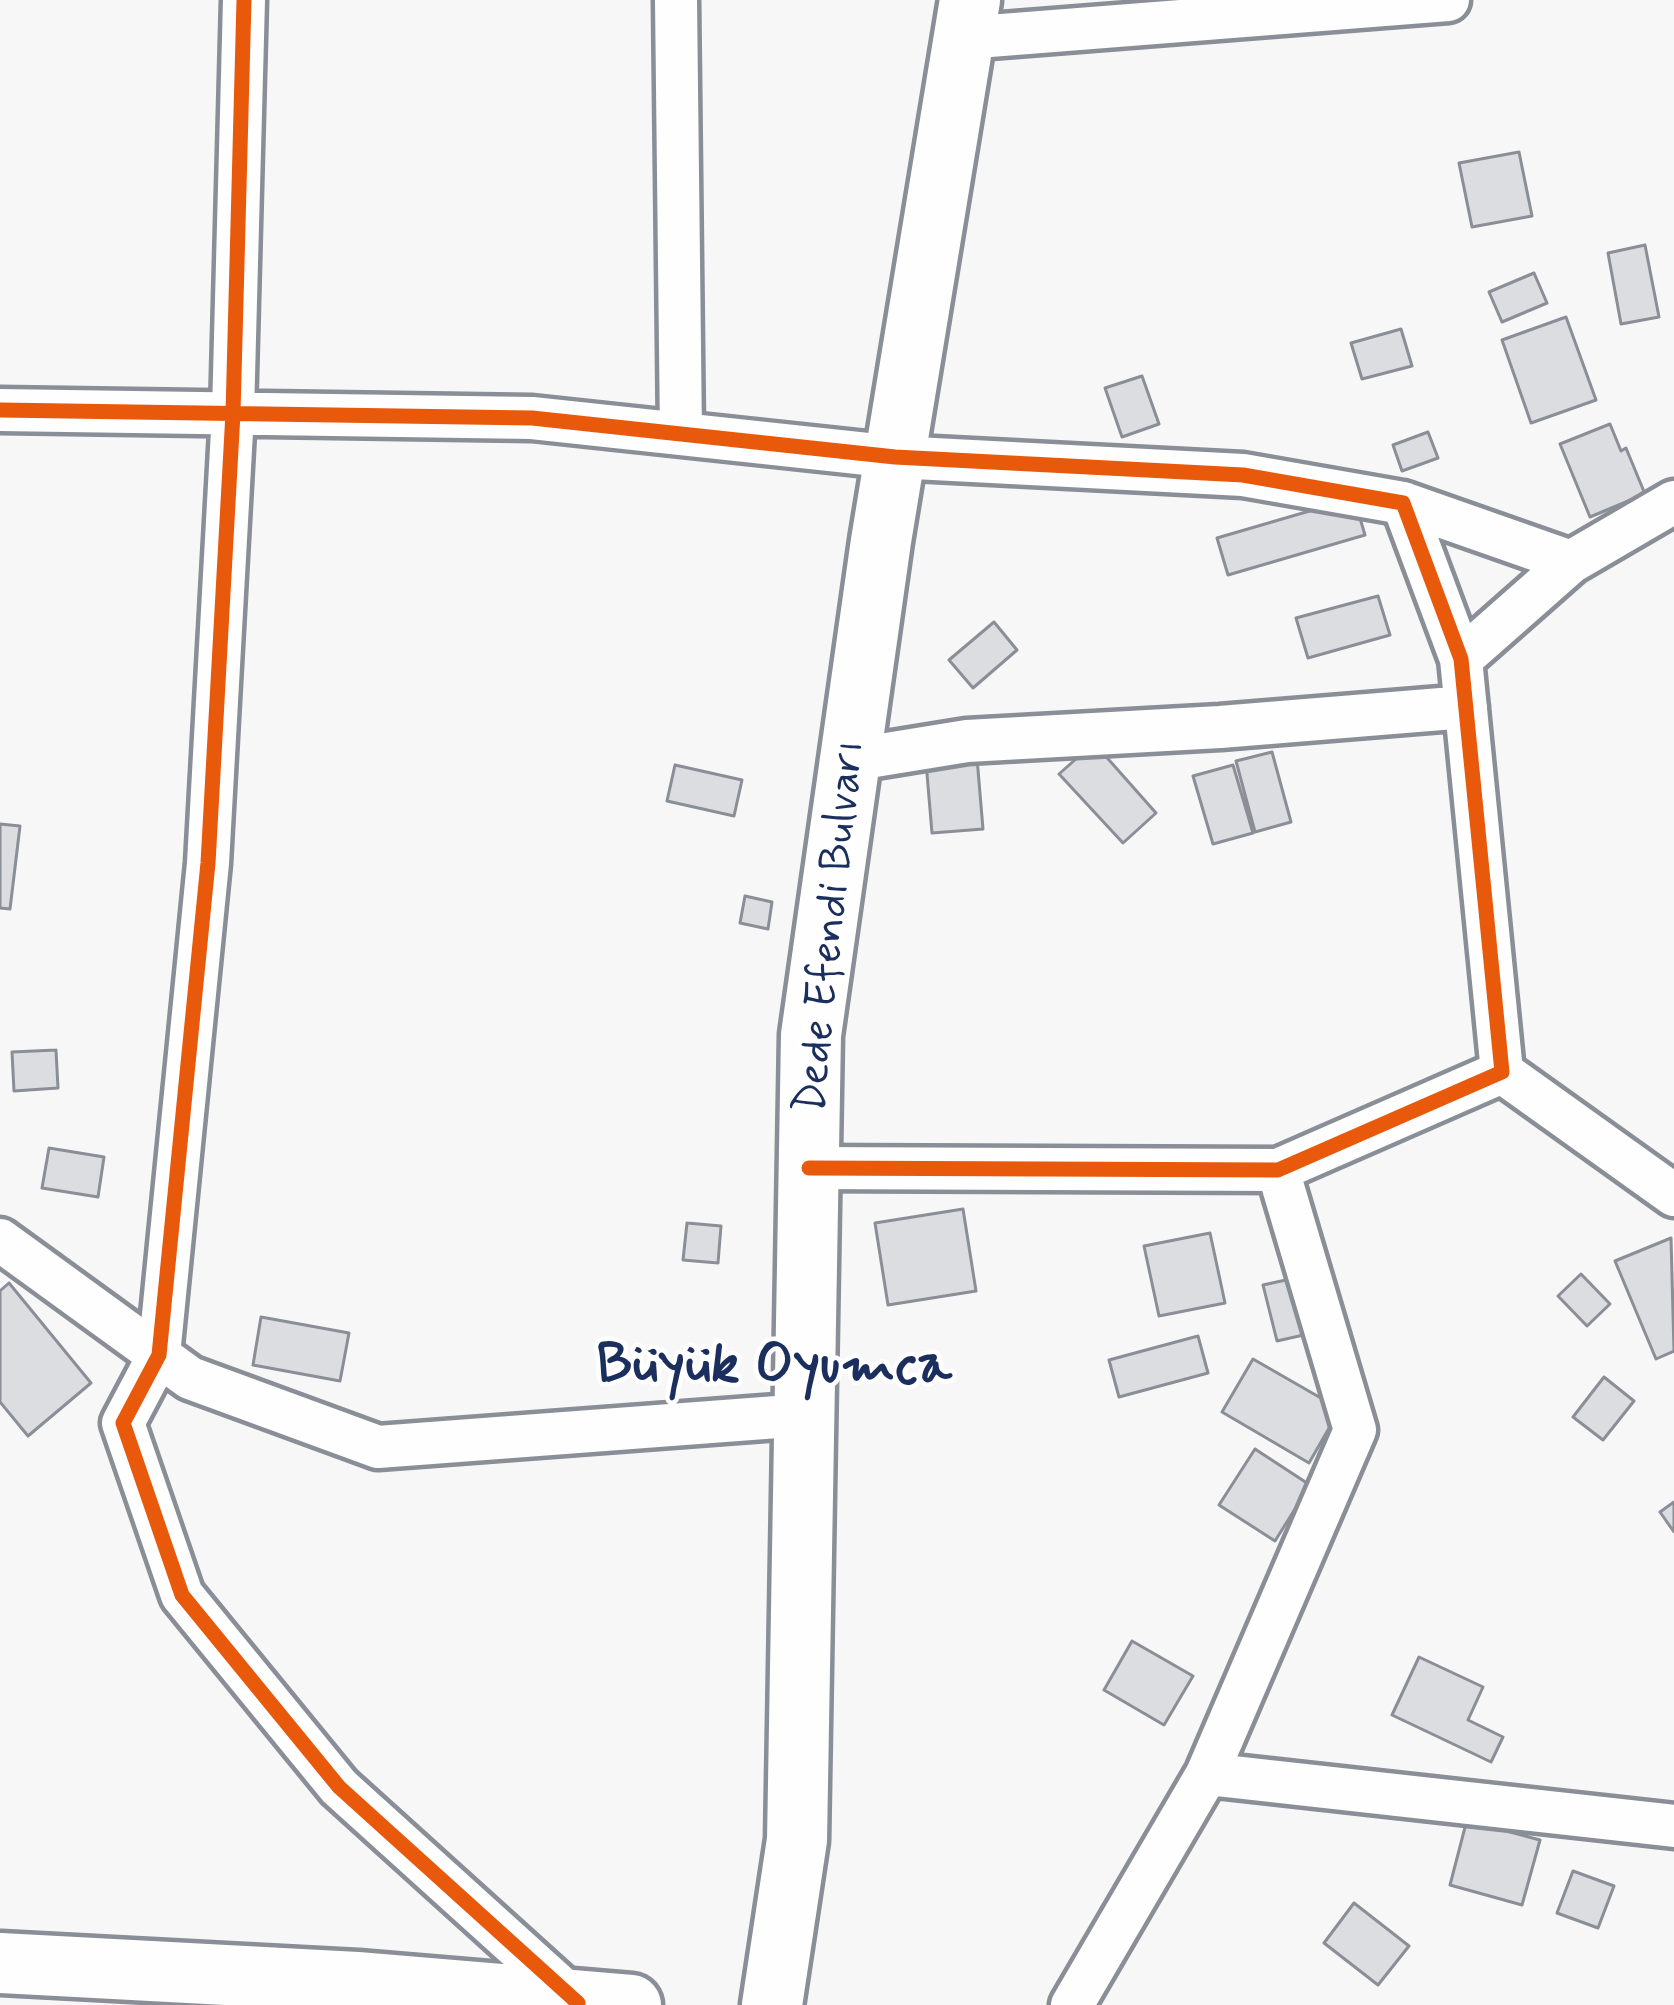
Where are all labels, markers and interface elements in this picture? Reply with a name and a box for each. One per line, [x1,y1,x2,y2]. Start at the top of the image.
street label: Dede Efendi Bulvarı [787,738,879,1116]
district label: Büyük Oyumca [596,1335,952,1403]

